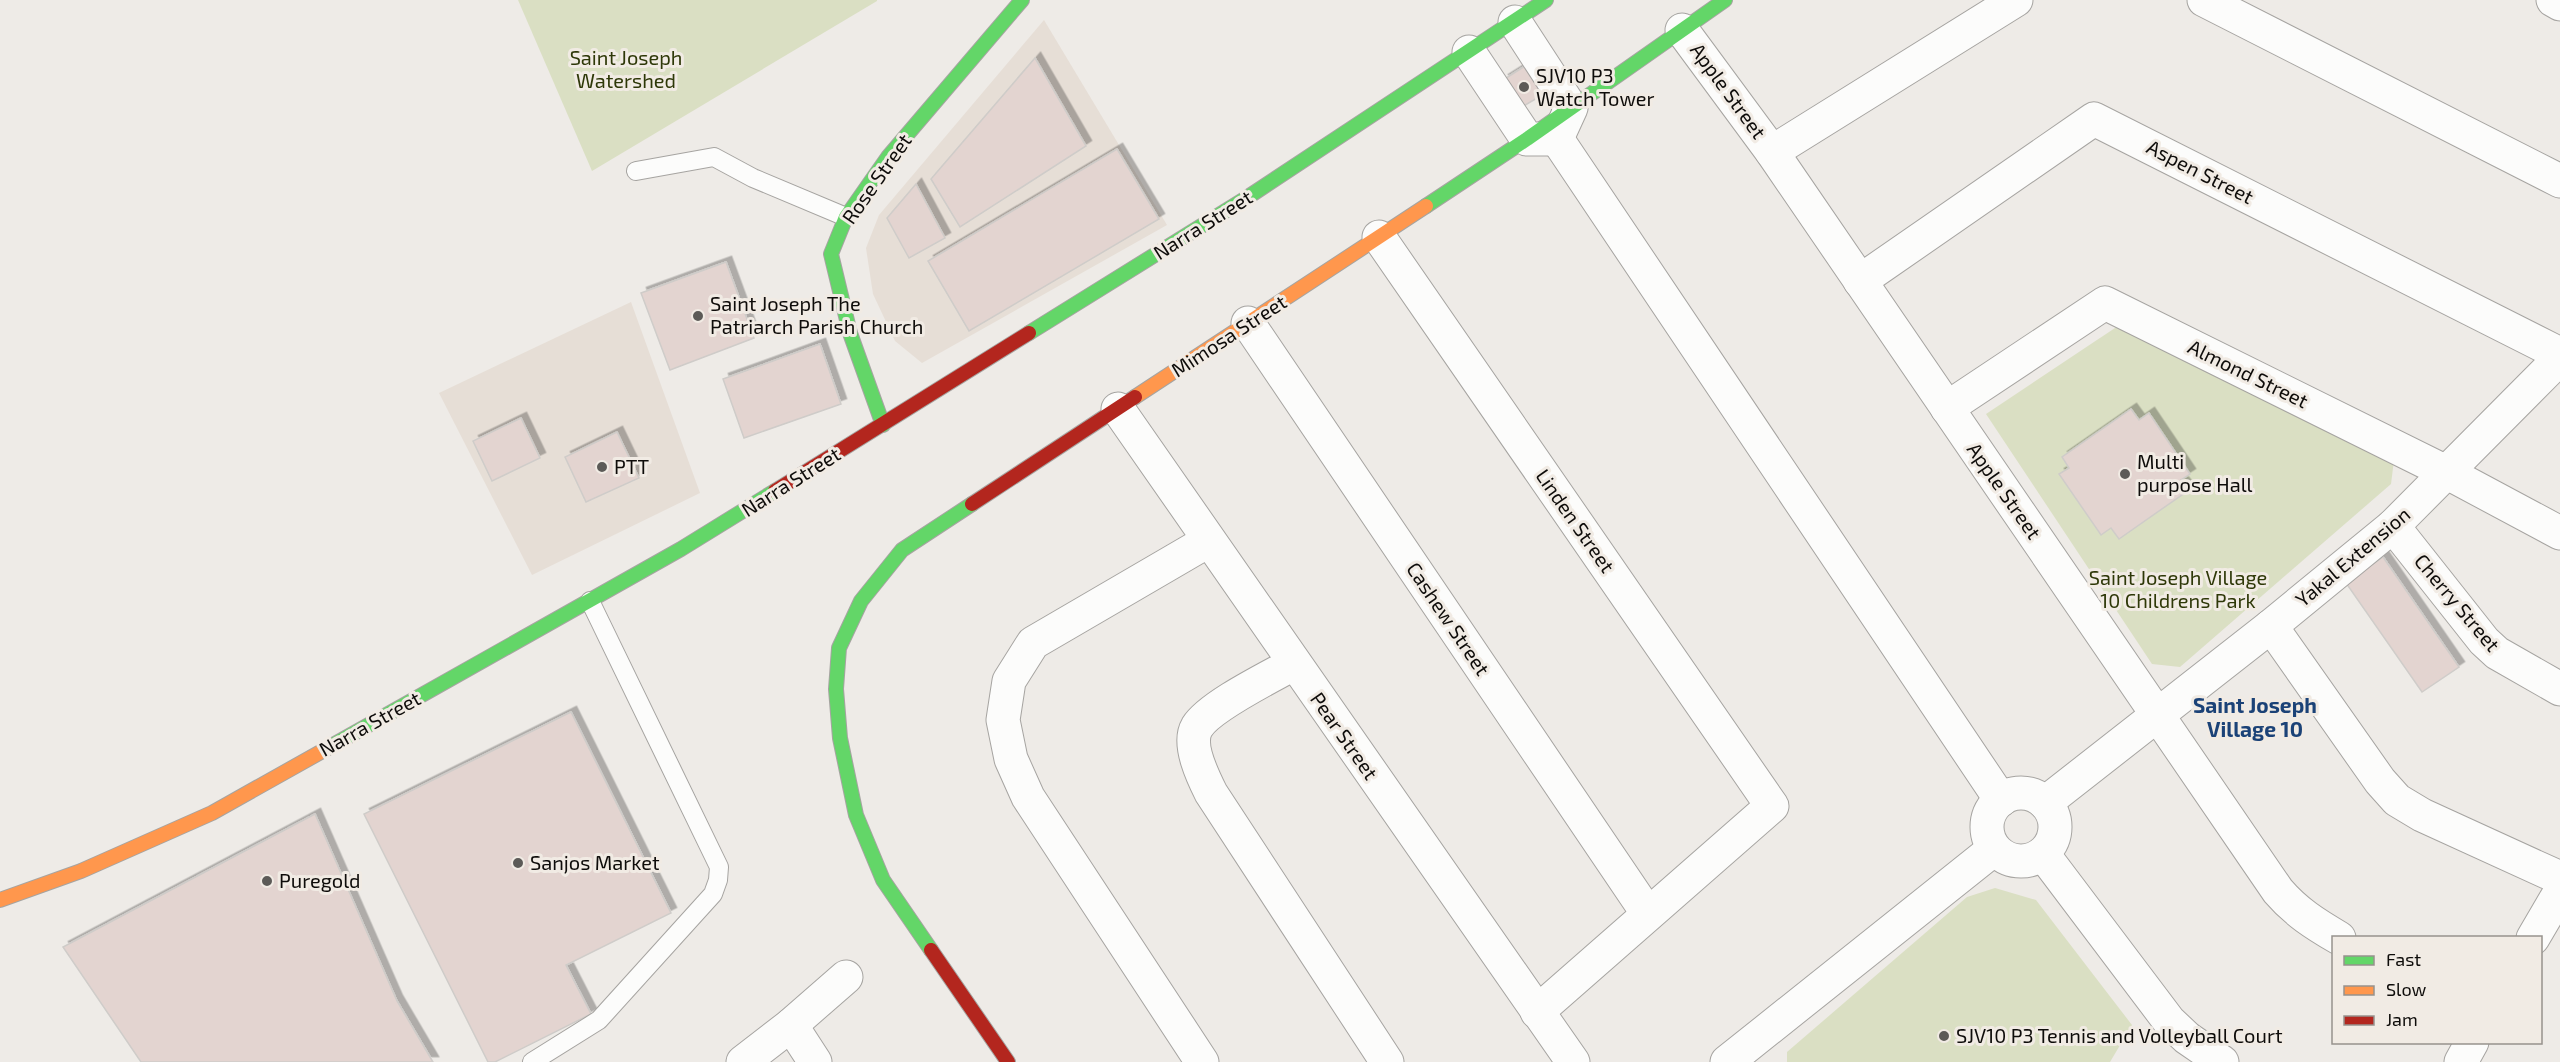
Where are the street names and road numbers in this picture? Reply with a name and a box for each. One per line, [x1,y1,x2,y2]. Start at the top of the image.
street label: Apple Street [1686,38,1772,143]
street label: Rose Street [836,128,916,228]
street label: Aspen Street [2143,134,2258,208]
street label: Narra Street [1149,184,1257,264]
street label: Mimosa Street [1166,289,1291,381]
street label: Almond Street [2185,334,2313,413]
street label: Apple Street [1963,438,2047,544]
street label: Narra Street [737,441,845,521]
street label: Linden Street [1531,464,1620,577]
street label: Yakal Extension [2290,501,2415,611]
street label: Cherry Street [2410,549,2506,656]
street label: Cashew Street [1402,557,1496,680]
street label: Narra Street [315,685,425,761]
street label: Pear Street [1306,687,1384,784]

